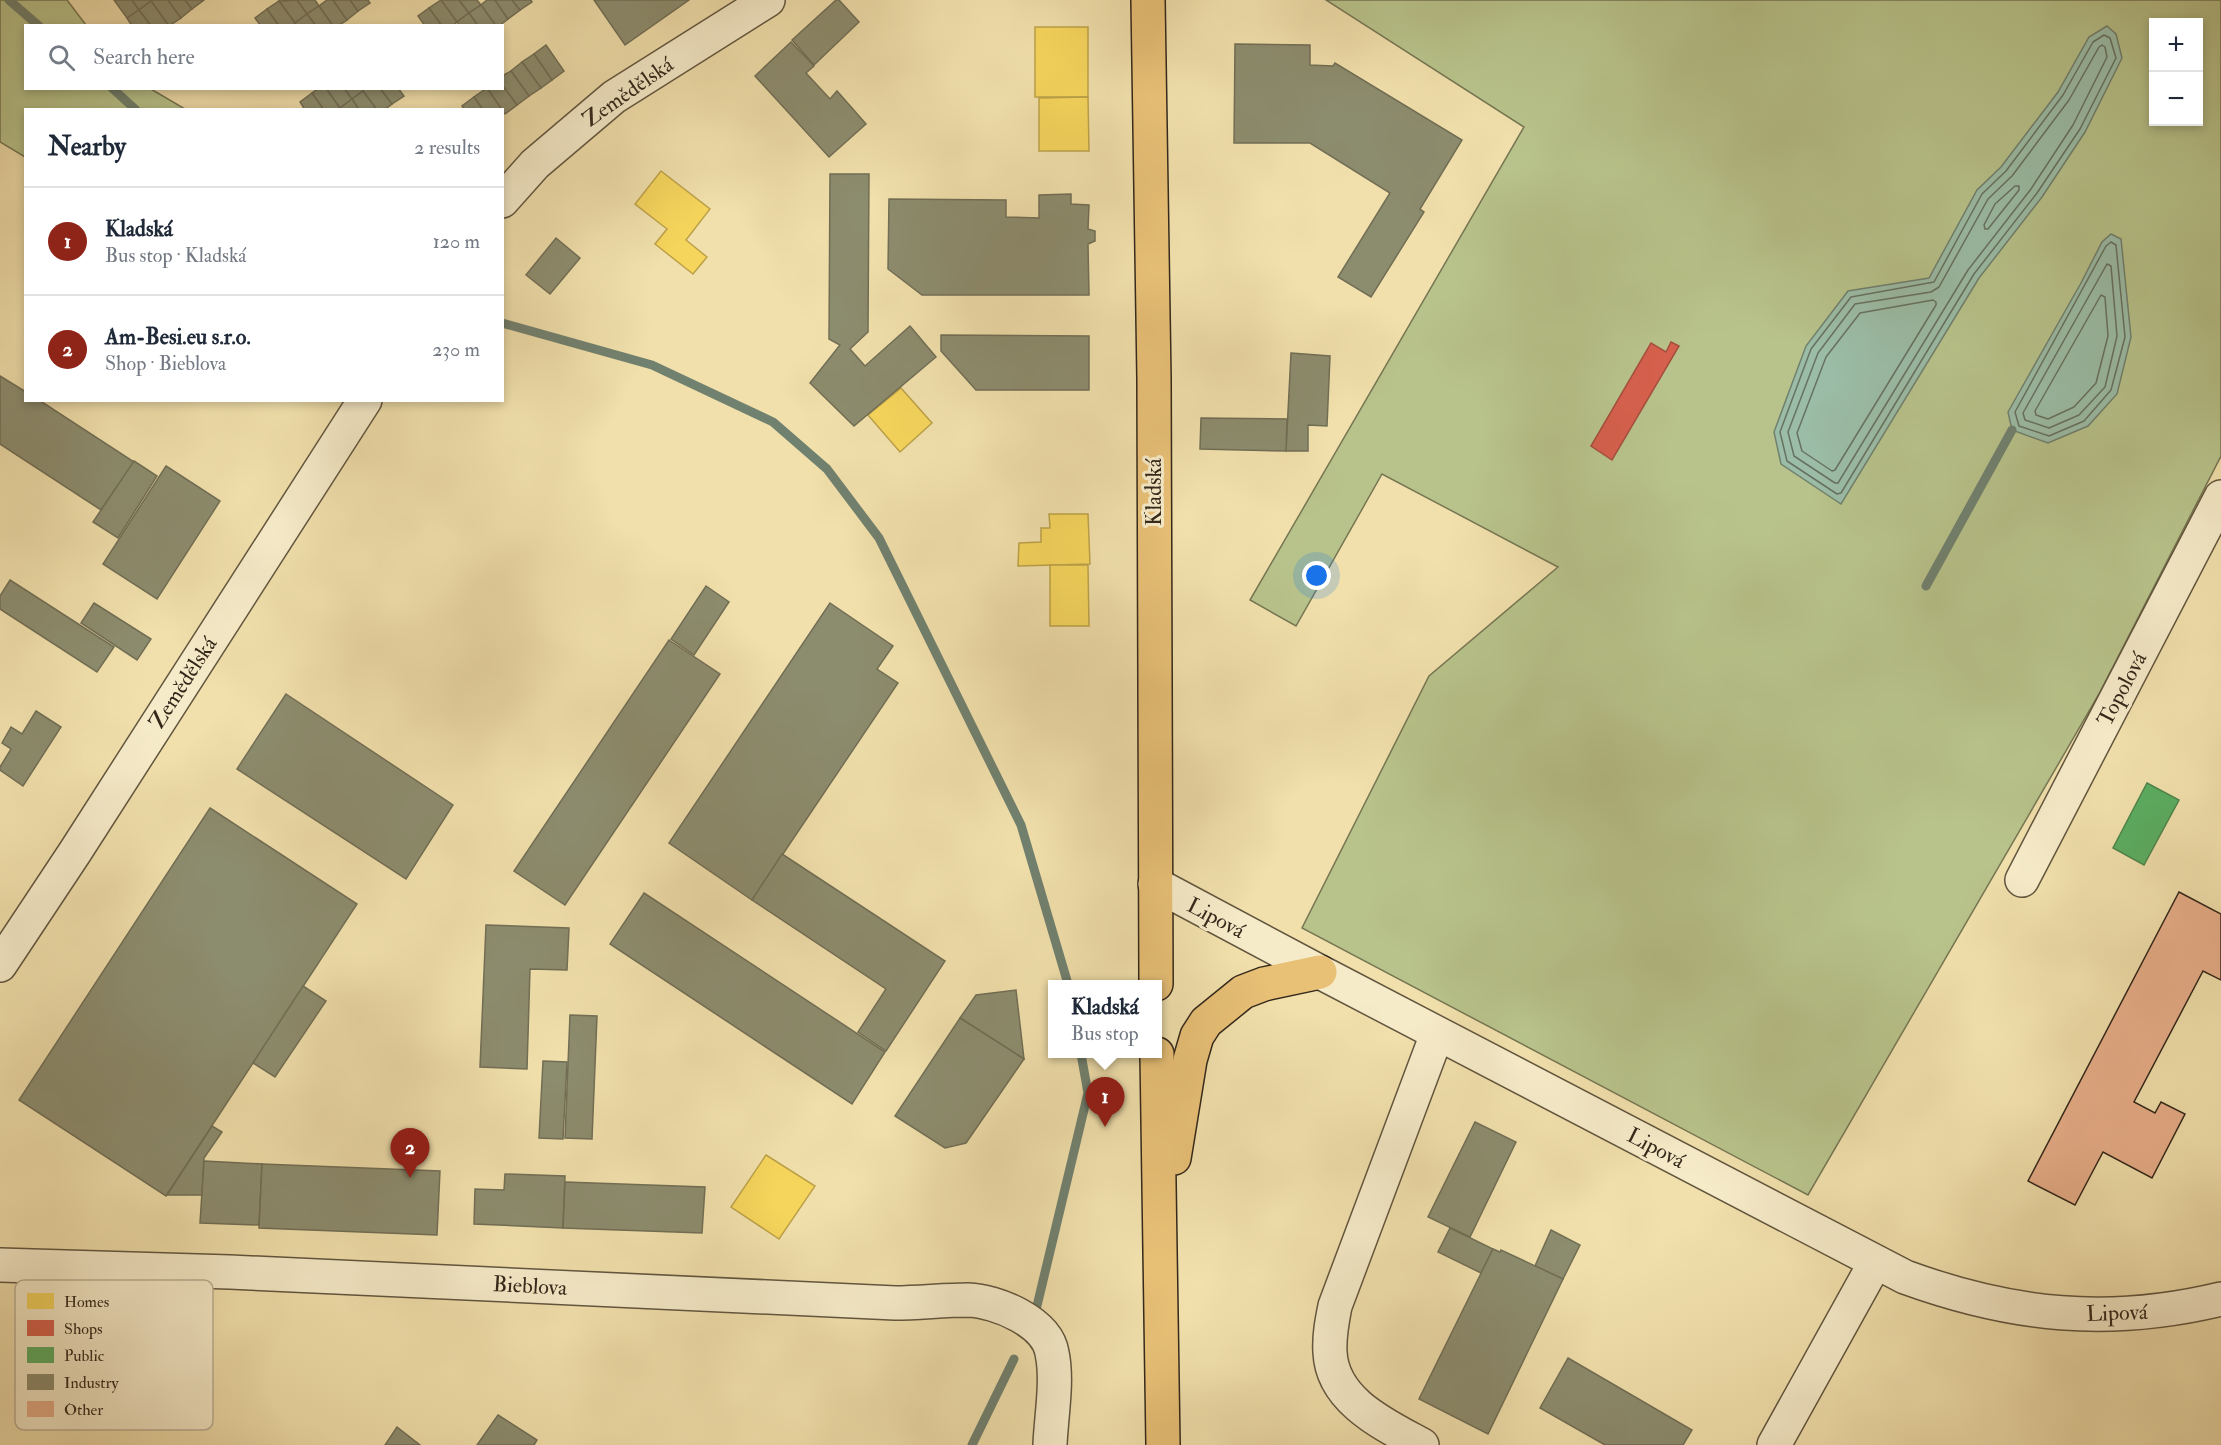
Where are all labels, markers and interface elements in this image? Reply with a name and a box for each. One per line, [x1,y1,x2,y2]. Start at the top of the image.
map controls [2149,18,2203,126]
button: + [2149,18,2203,72]
search box [24,24,504,90]
icon: search [45,41,78,74]
text: Search here [93,43,195,71]
street label: Zemědělská [577,50,680,133]
button: − [2149,72,2203,126]
text: Nearby [48,131,126,163]
text: 2 results [414,135,480,160]
text: Kladská [105,215,173,243]
text: 1 [64,229,71,254]
text: 120 m [433,229,480,254]
text: Bus stop · Kladská [105,243,247,268]
text: Am-Besi.eu s.r.o. [105,323,251,351]
text: 2 [62,337,73,362]
text: 230 m [432,337,480,362]
text: Shop · Bieblova [105,351,226,376]
street label: Kladská [1140,457,1168,526]
your location [1302,561,1331,590]
street label: Zemědělská [143,631,224,734]
street label: Topolová [2091,646,2154,731]
street label: Lipová [1182,891,1251,946]
popup [1048,980,1162,1058]
text: Kladská [1071,993,1139,1021]
text: Bus stop [1071,1021,1139,1046]
pin: 1 [1086,1078,1124,1127]
street label: Lipová [1622,1121,1691,1176]
pin: 2 [390,1128,430,1178]
street label: Bieblova [492,1270,569,1302]
legend [15,1280,213,1430]
text: Homes [64,1292,109,1312]
street label: Lipová [2086,1298,2149,1329]
text: Shops [64,1319,103,1340]
text: Public [64,1346,105,1366]
text: Industry [64,1373,119,1393]
text: Other [64,1400,103,1420]

